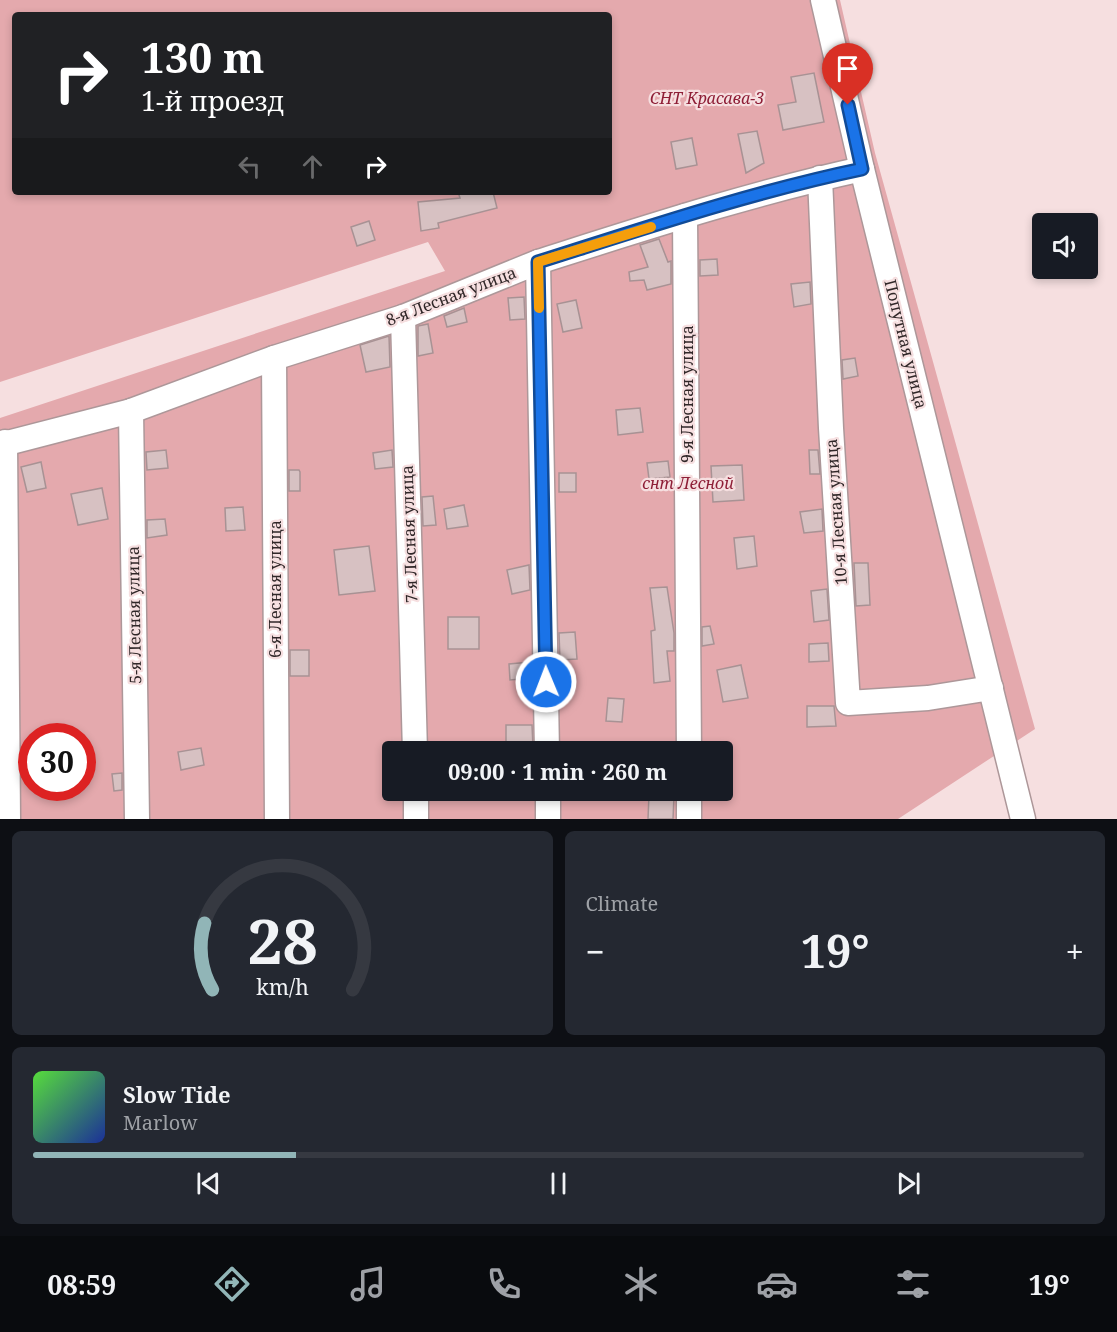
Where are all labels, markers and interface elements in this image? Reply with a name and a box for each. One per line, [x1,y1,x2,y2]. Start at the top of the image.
text: 130 m [141,28,265,85]
icon: right [42,36,120,114]
pin [822,43,873,105]
icon: arrive [831,52,864,85]
text: 1-й проезд [141,82,284,119]
park label: СНТ Красава-3 [650,87,764,109]
icon: left [233,150,266,183]
icon: ahead [296,150,329,183]
icon: right [359,150,392,183]
map controls [1032,213,1098,279]
button: sound [1032,213,1098,279]
street label: 8-я Лесная улица [383,261,519,331]
street label: Попутная улица [879,277,933,411]
street label: 9-я Лесная улица [676,325,698,463]
street label: 10-я Лесная улица [820,438,852,586]
street label: 7-я Лесная улица [396,465,422,603]
park label: снт Лесной [642,472,734,494]
street label: 6-я Лесная улица [264,520,286,658]
street label: 5-я Лесная улица [122,546,146,684]
position arrow [514,650,578,714]
speed limit sign: 30 [18,723,96,801]
text: 09:00 · 1 min · 260 m [448,756,667,786]
text: Climate [586,890,658,917]
text: 28 [247,897,318,982]
text: 19° [801,920,870,981]
text: − [586,929,605,974]
text: + [1066,929,1084,974]
text: km/h [256,972,309,1001]
text: Slow Tide [123,1079,231,1109]
text: Marlow [123,1109,197,1136]
icon: previous [192,1167,225,1200]
icon: pause [542,1167,575,1200]
icon: next [892,1167,925,1200]
icon: directions [211,1263,253,1305]
icon: music [347,1263,389,1305]
icon: phone [483,1263,525,1305]
icon: climate [620,1263,662,1305]
icon: car [756,1263,798,1305]
icon: filters [892,1263,934,1305]
text: 08:59 [47,1266,116,1303]
text: 19° [1028,1266,1070,1303]

